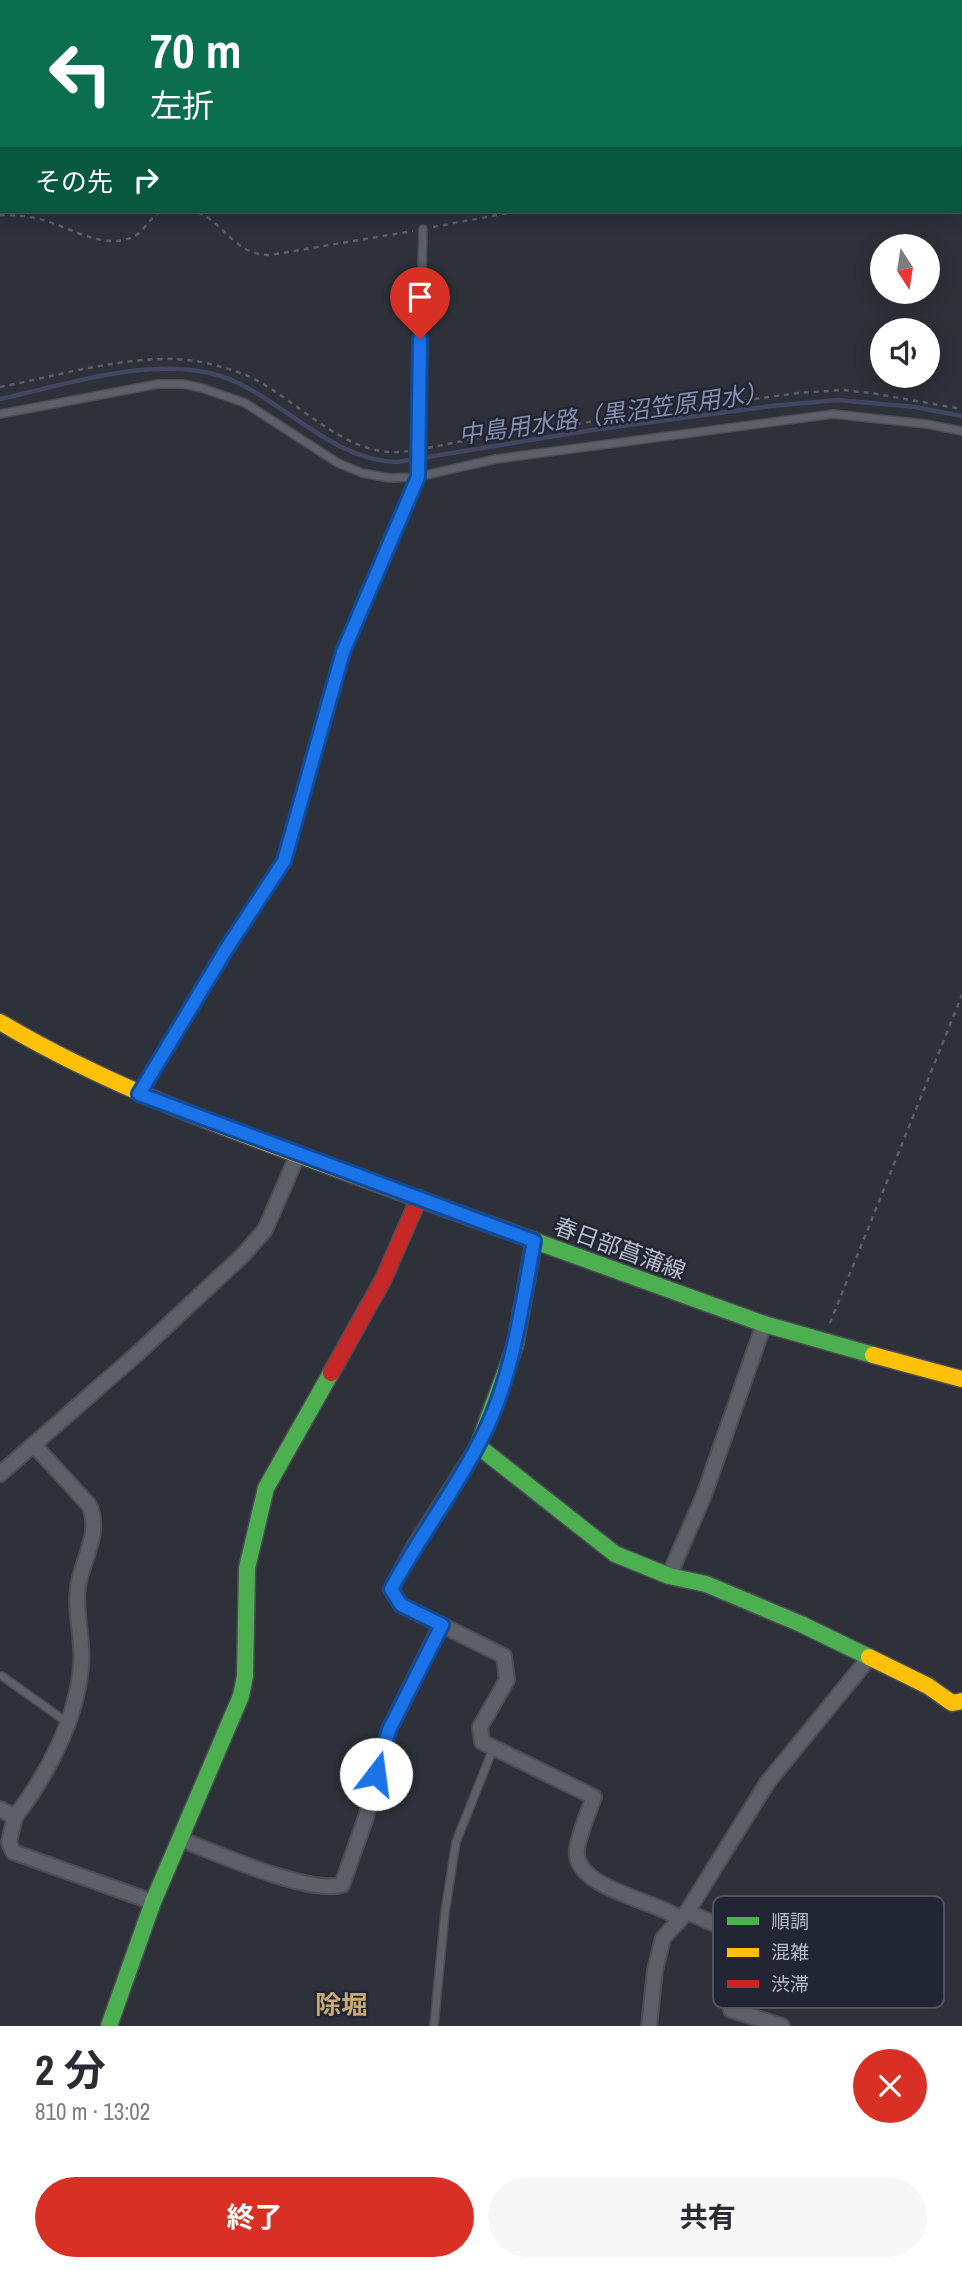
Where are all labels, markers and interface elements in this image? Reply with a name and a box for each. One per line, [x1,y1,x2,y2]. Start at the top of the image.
text: 70 m [150,17,242,83]
icon: left [35,28,126,119]
text: 左折 [150,84,214,127]
icon: right [127,161,165,199]
text: その先 [35,164,113,199]
north arrow [870,234,940,304]
map controls [870,234,940,388]
pin [390,267,450,339]
icon: arrive [401,278,439,316]
button: sound [870,318,940,388]
water label: 中島用水路（黒沼笠原用水） [456,375,770,451]
street label: 春日部菖蒲線 [550,1210,690,1286]
position arrow [339,1737,413,1811]
legend [713,1896,944,2008]
text: 順調 [771,1908,809,1934]
text: 混雑 [771,1939,809,1965]
text: 渋滞 [771,1971,809,1997]
district label: 除堀 [315,1987,367,2022]
text: 2 分 [35,2042,106,2098]
button: close [853,2049,927,2123]
text: 810 m · 13:02 [35,2096,150,2127]
button: 終了 [35,2177,474,2257]
button: 共有 [488,2177,927,2257]

